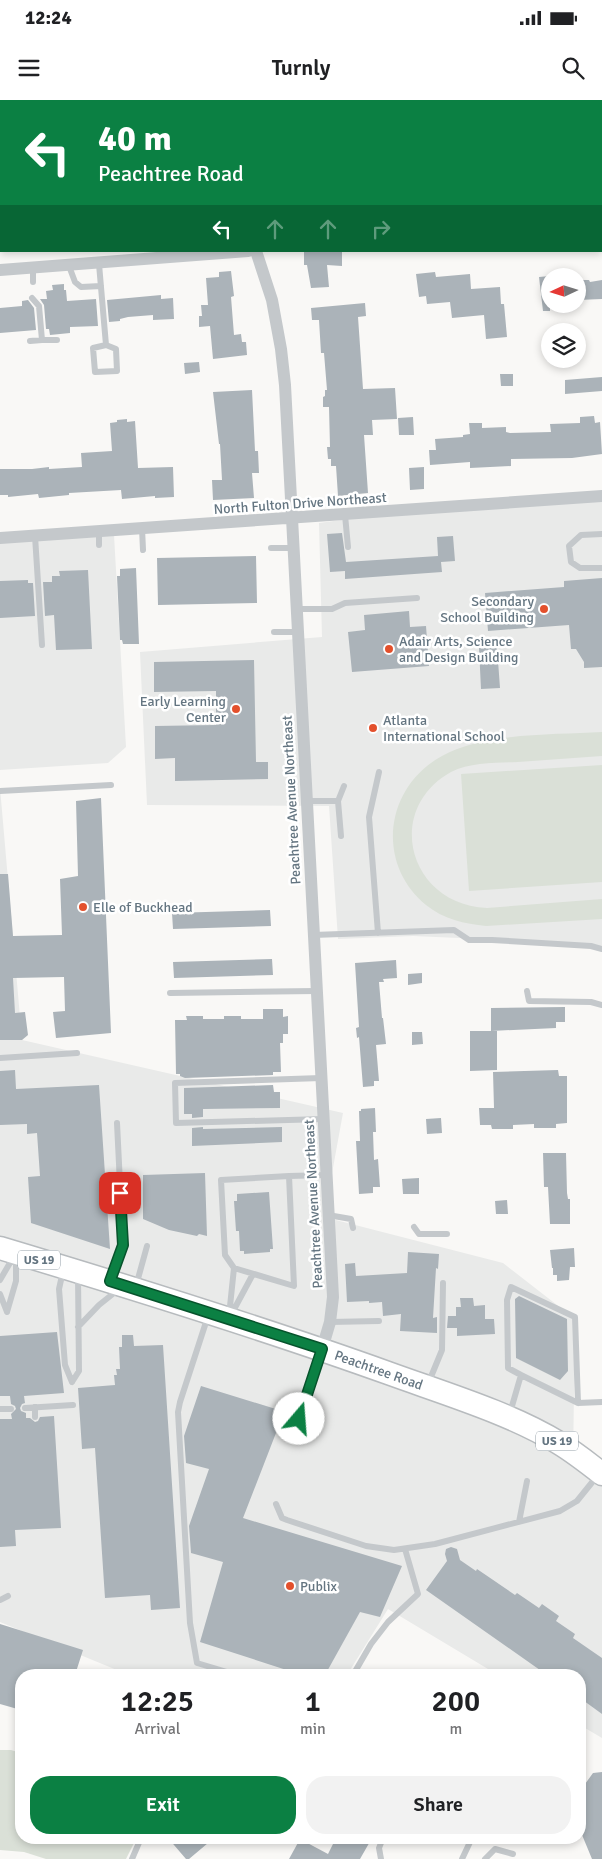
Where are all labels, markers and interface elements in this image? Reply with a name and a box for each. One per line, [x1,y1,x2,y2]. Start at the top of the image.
text: 12:24 [25,6,72,30]
icon: menu [15,54,43,82]
text: Turnly [272,54,330,81]
icon: search [559,54,587,82]
text: 40 m [98,117,172,160]
icon: left [15,120,80,185]
text: Peachtree Road [98,160,244,187]
icon: left [208,215,236,243]
icon: ahead [261,215,289,243]
icon: ahead [314,215,342,243]
icon: right [367,215,395,243]
north arrow [541,268,586,312]
map controls [541,268,586,368]
button: layers [541,323,586,368]
street label: North Fulton Drive Northeast [213,489,387,518]
place label: Secondary School Building [440,593,534,626]
marker: Secondary School Building [538,603,550,615]
place label: Adair Arts, Science and Design Building [399,633,518,666]
marker: Adair Arts, Science and Design Building [383,643,395,655]
place label: Early Learning Center [140,693,227,726]
marker: Early Learning Center [230,703,242,715]
place label: Atlanta International School [383,712,505,745]
street label: Peachtree Avenue Northeast [279,715,304,885]
marker: Atlanta International School [367,722,379,734]
place label: Elle of Buckhead [93,899,193,916]
marker: Elle of Buckhead [77,901,89,913]
street label: Peachtree Avenue Northeast [301,1119,326,1289]
pin [99,1172,141,1214]
icon: arrive [106,1179,134,1207]
road number: US 19 [18,1250,60,1270]
street label: Peachtree Road [332,1347,425,1394]
position arrow [272,1392,324,1444]
road number: US 19 [536,1432,578,1450]
place label: Publix [300,1578,338,1595]
marker: Publix [284,1580,296,1592]
text: 12:25 [121,1683,194,1720]
text: 1 [305,1683,321,1720]
text: 200 [432,1683,480,1720]
text: Arrival [134,1719,180,1739]
text: min [300,1719,326,1739]
text: m [449,1719,462,1739]
button: Exit [30,1776,296,1834]
button: Share [306,1776,571,1834]

